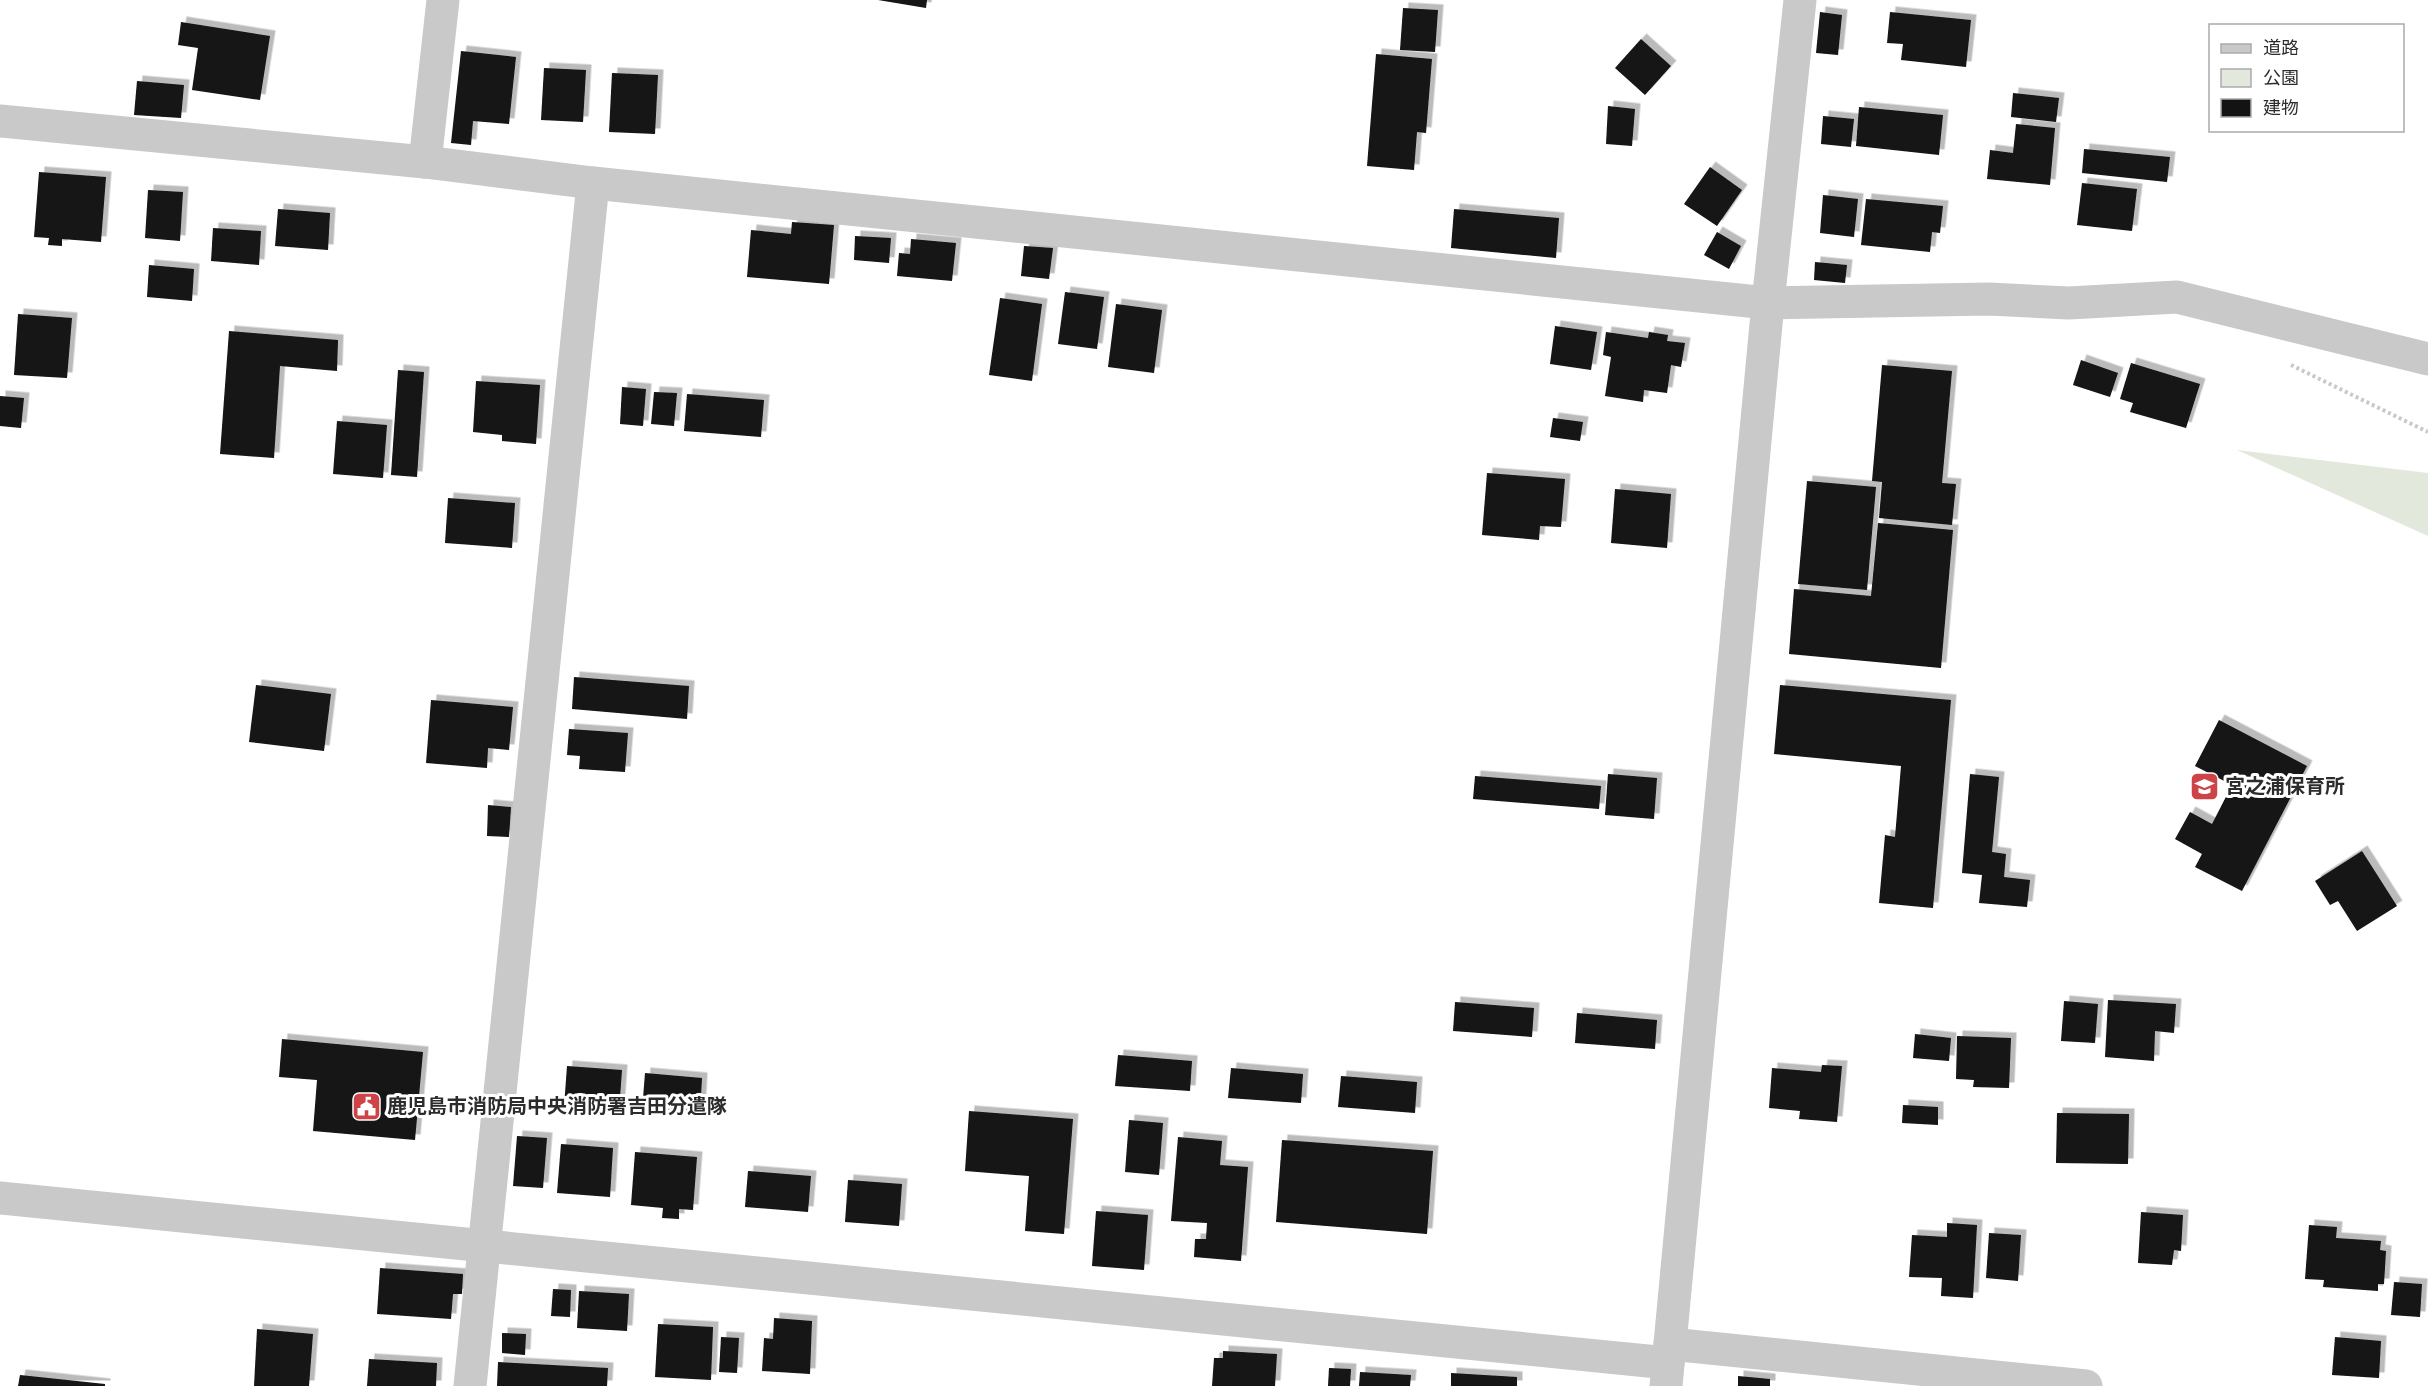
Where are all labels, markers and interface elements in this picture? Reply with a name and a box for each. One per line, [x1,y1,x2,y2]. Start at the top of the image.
legend [2209,24,2404,132]
text: 道路 [2263,38,2299,58]
text: 公園 [2263,68,2299,88]
text: 建物 [2263,98,2299,118]
school or university icon: 宮之浦保育所 [2188,770,2220,802]
place label: 宮之浦保育所 [2225,775,2345,797]
public building icon: 鹿児島市消防局中央消防署吉田分遣隊 [350,1090,382,1122]
place label: 鹿児島市消防局中央消防署吉田分遣隊 [387,1095,727,1117]

